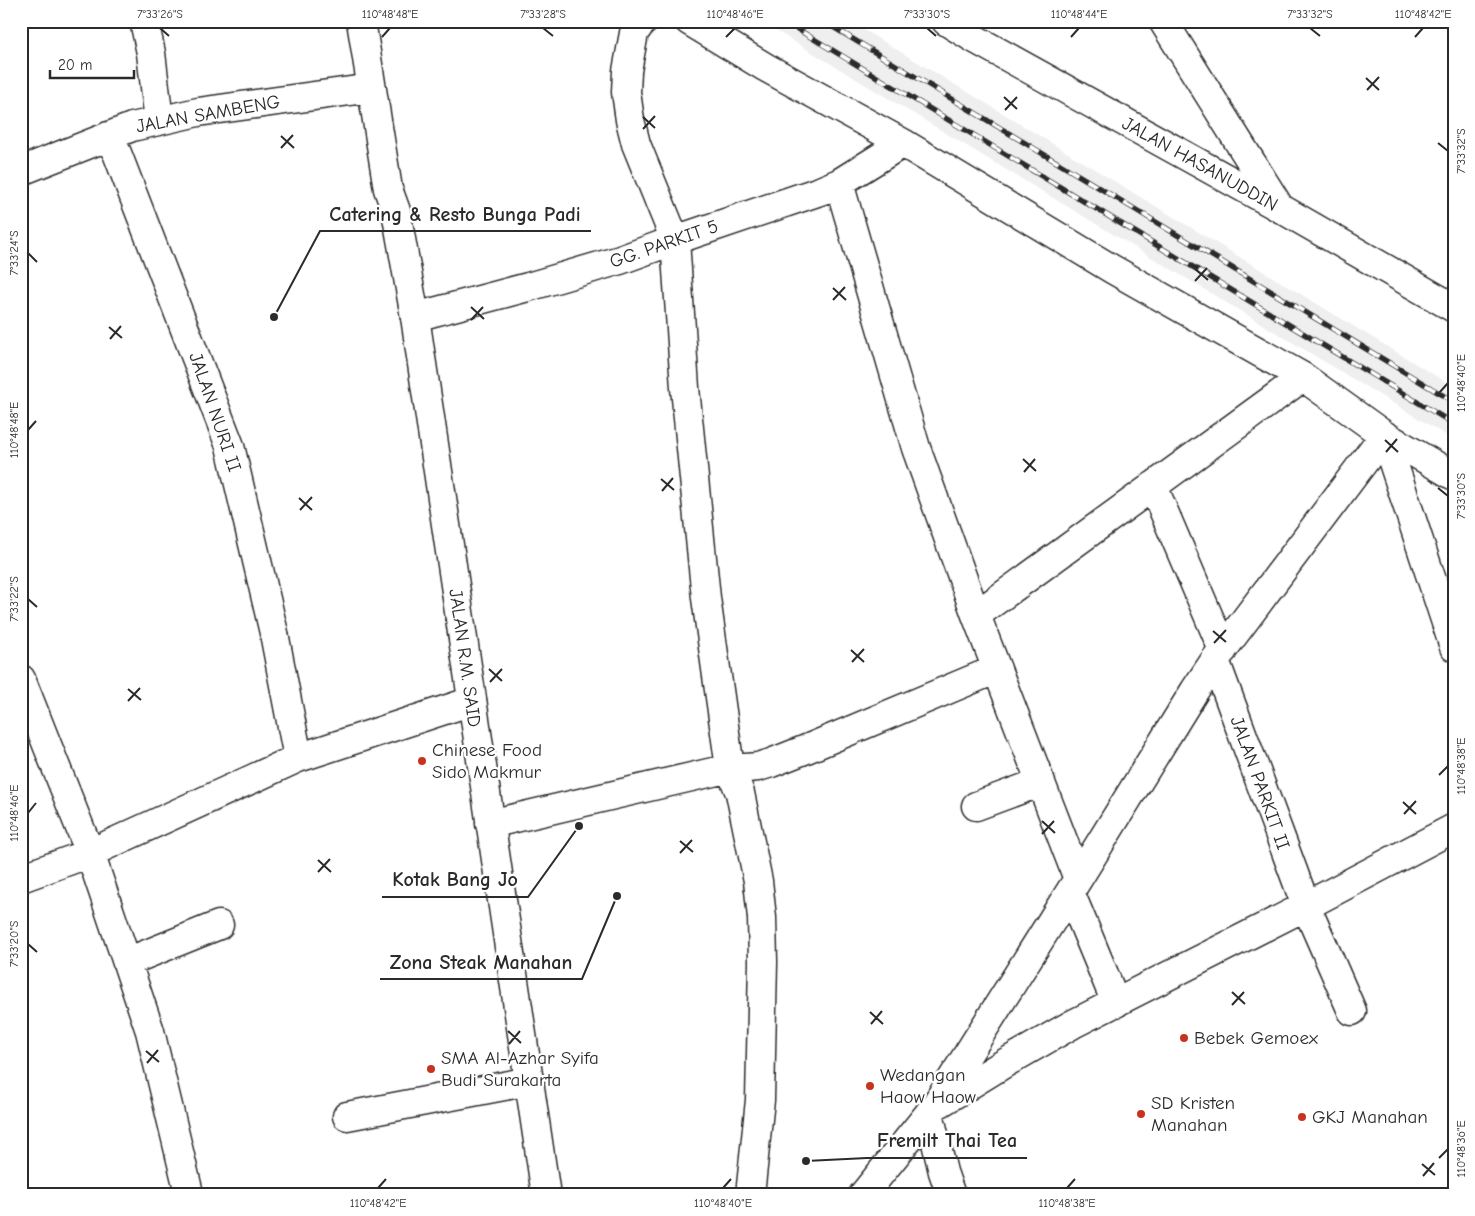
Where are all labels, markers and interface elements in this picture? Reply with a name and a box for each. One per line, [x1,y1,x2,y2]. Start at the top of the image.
text: 7°33'26"S [137,7,183,21]
text: 110°48'48"E [362,7,418,21]
text: 7°33'28"S [520,7,566,21]
text: 110°48'46"E [707,7,763,21]
text: 7°33'30"S [904,7,951,21]
text: 110°48'44"E [1051,7,1107,21]
text: 7°33'32"S [1287,7,1333,21]
text: 110°48'42"E [1395,7,1451,21]
scale bar [50,48,134,80]
text: 20 m [58,56,92,74]
street label: JALAN SAMBENG [134,90,282,138]
street label: JALAN HASANUDDIN [1118,112,1282,216]
text: 7°33'32"S [1454,128,1468,174]
callout: Catering & Resto Bunga Padi [320,196,591,231]
text: Catering & Resto Bunga Padi [329,203,581,226]
street label: GG. PARKIT 5 [607,215,721,273]
text: 7°33'24"S [7,230,21,276]
street label: JALAN NURI II [184,349,246,475]
text: 110°48'40"E [1454,354,1468,412]
text: 110°48'48"E [7,402,21,458]
text: 7°33'30"S [1454,472,1468,519]
text: 7°33'22"S [7,576,21,622]
street label: JALAN R.M. SAID [444,587,486,729]
street label: JALAN PARKIT II [1226,713,1294,853]
text: 110°48'38"E [1454,738,1468,794]
place label: Chinese Food Sido Makmur [432,739,542,783]
marker: Chinese Food Sido Makmur [416,755,428,767]
text: 110°48'46"E [7,785,21,841]
callout: Kotak Bang Jo [382,862,528,897]
text: Kotak Bang Jo [392,868,518,891]
text: 7°33'20"S [7,920,21,967]
callout: Zona Steak Manahan [380,944,582,979]
text: Zona Steak Manahan [390,951,572,974]
place label: Bebek Gemoex [1194,1027,1319,1049]
marker: Bebek Gemoex [1178,1032,1190,1044]
place label: SMA Al-Azhar Syifa Budi Surakarta [441,1047,599,1091]
marker: SMA Al-Azhar Syifa Budi Surakarta [425,1063,437,1075]
place label: Wedangan Haow Haow [880,1064,977,1108]
marker: Wedangan Haow Haow [864,1080,876,1092]
place label: SD Kristen Manahan [1151,1092,1235,1136]
place label: GKJ Manahan [1312,1106,1428,1128]
marker: SD Kristen Manahan [1135,1108,1147,1120]
marker: GKJ Manahan [1296,1111,1308,1123]
text: 110°48'36"E [1454,1120,1468,1178]
callout: Fremilt Thai Tea [867,1123,1027,1158]
text: Fremilt Thai Tea [877,1129,1017,1152]
text: 110°48'42"E [350,1196,406,1210]
text: 110°48'40"E [694,1196,752,1210]
text: 110°48'38"E [1039,1196,1095,1210]

